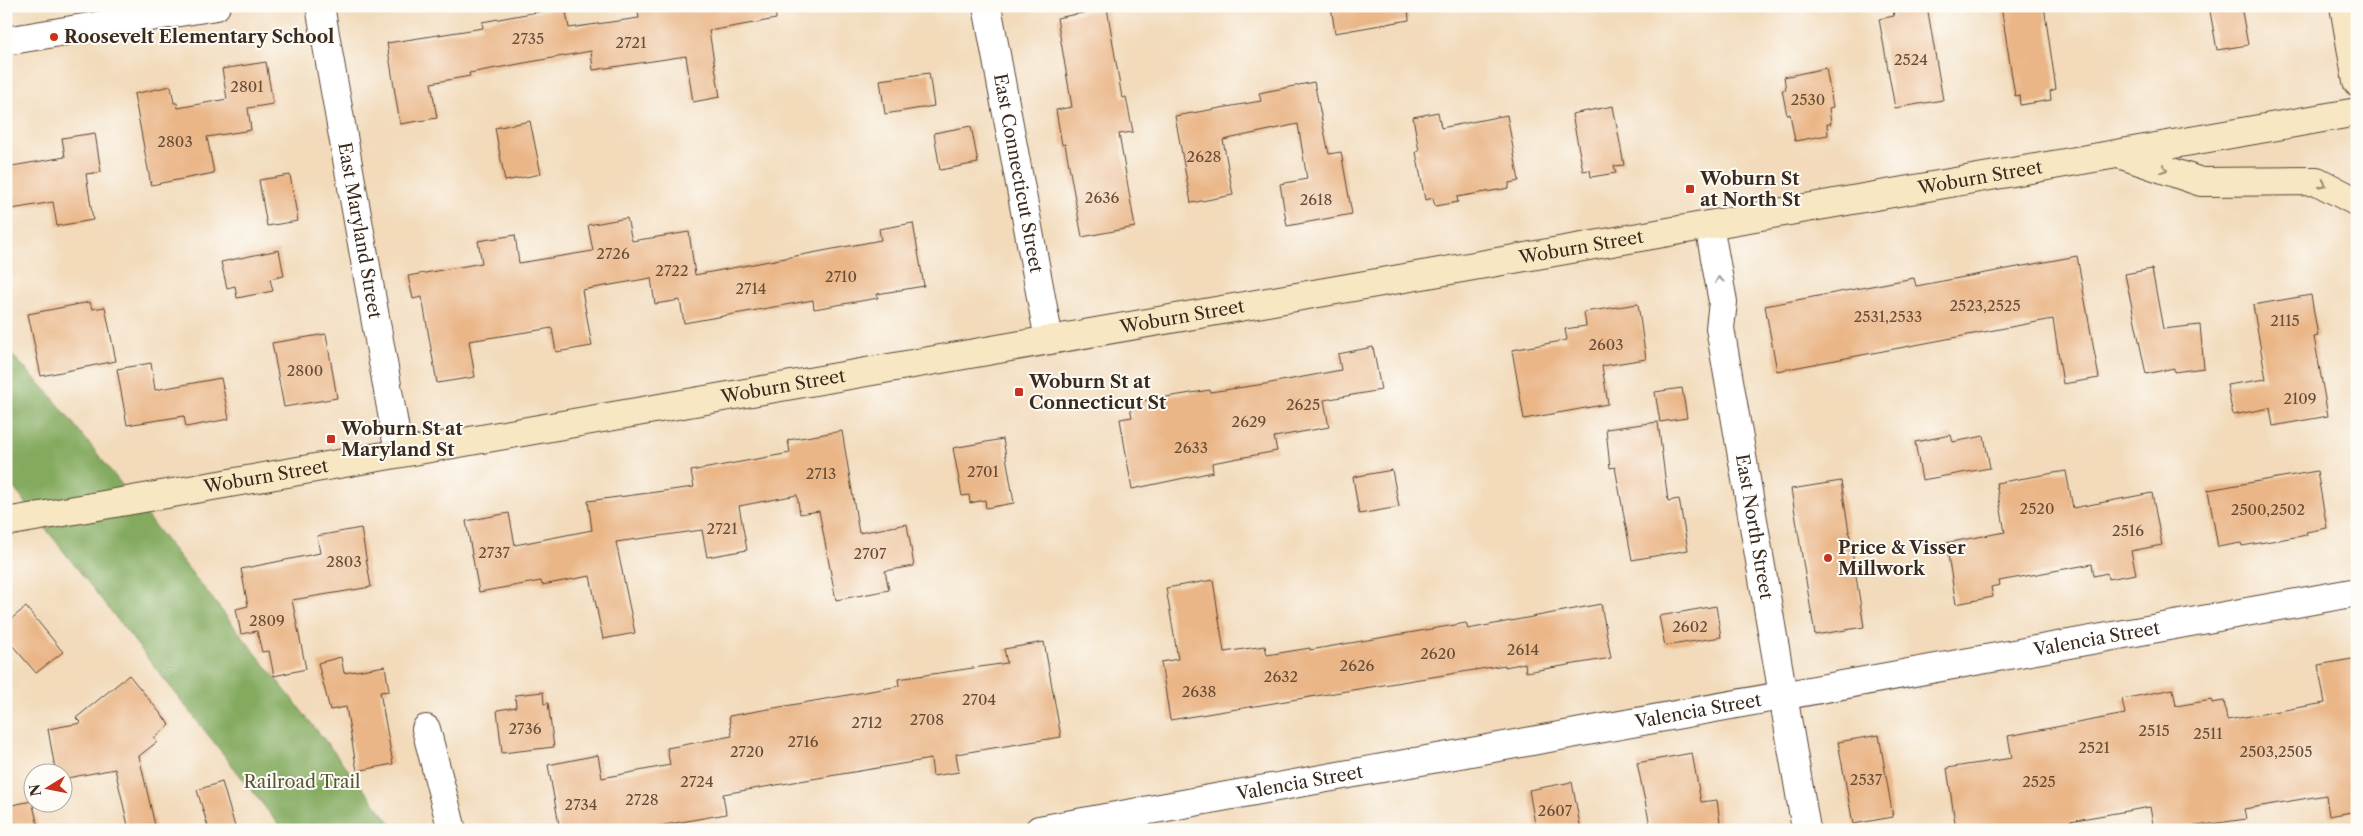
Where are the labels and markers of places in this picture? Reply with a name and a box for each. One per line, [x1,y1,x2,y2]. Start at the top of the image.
place label: Roosevelt Elementary School [64,26,334,48]
marker: Roosevelt Elementary School [48,31,60,43]
place label: Woburn St at North St [1699,168,1801,211]
marker: Woburn St at North St [1684,183,1696,195]
place label: Woburn St at Connecticut St [1028,371,1167,414]
marker: Woburn St at Connecticut St [1013,386,1025,398]
place label: Woburn St at Maryland St [340,418,463,461]
marker: Woburn St at Maryland St [325,433,337,445]
place label: Price & Visser Millwork [1838,537,1966,580]
marker: Price & Visser Millwork [1822,552,1834,564]

